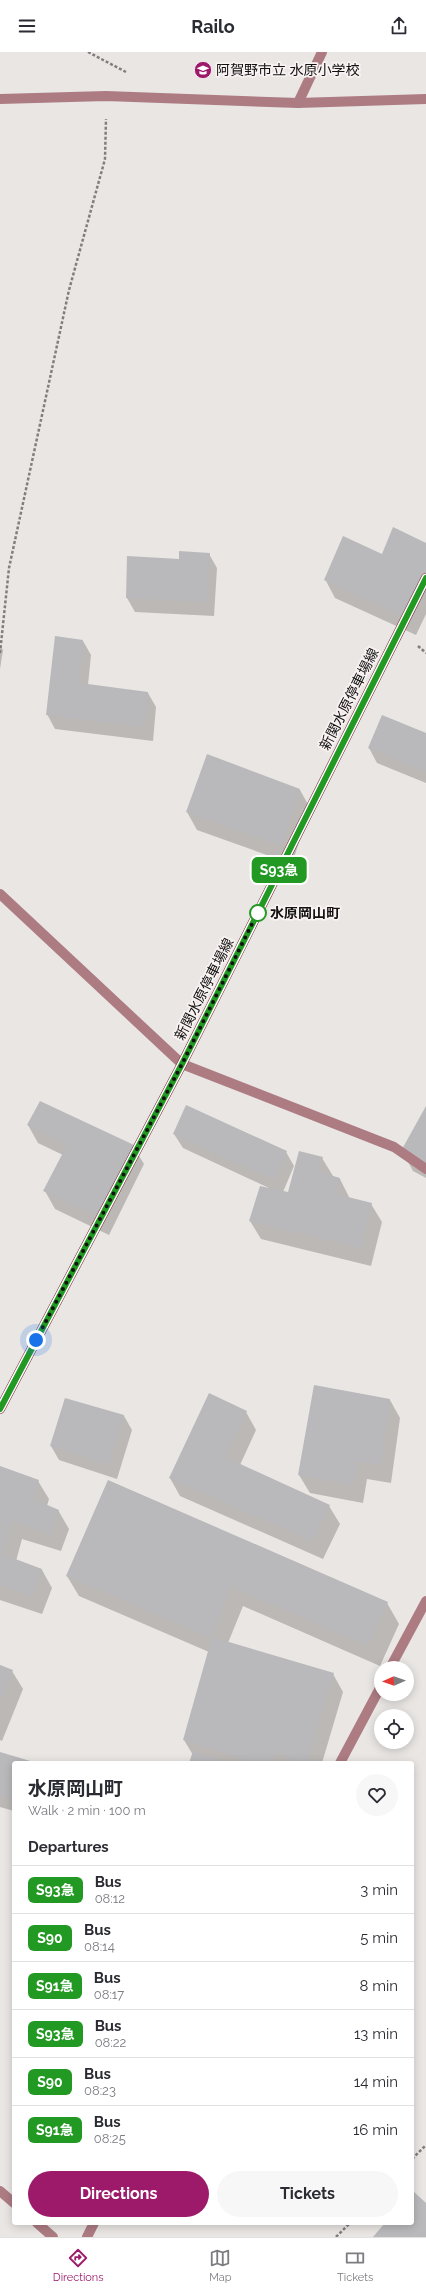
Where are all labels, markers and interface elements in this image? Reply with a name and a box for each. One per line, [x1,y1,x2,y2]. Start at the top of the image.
icon: menu [16,15,38,37]
icon: share [388,15,410,37]
text: Railo [191,16,235,37]
school or university icon: 阿賀野市立 水原小学校 [193,60,213,80]
place label: 阿賀野市立 水原小学校 [216,62,360,78]
street label: 新関水原停車場線 [316,645,382,753]
line badge: S93急 [251,857,307,883]
text: S93急 [260,862,298,878]
marker: 水原岡山町 [249,904,267,922]
place label: 水原岡山町 [270,905,340,921]
street label: 新関水原停車場線 [171,935,237,1043]
your location [26,1330,46,1350]
north arrow [374,1661,414,1701]
map controls [374,1661,414,1749]
button: locate [374,1709,414,1749]
button: heart [356,1774,398,1816]
text: 水原岡山町 [28,1777,123,1799]
text: Walk · 2 min · 100 m [28,1803,146,1818]
text: Departures [28,1838,109,1856]
text: Bus [95,1873,122,1891]
text: 3 min [360,1881,398,1899]
text: S93急 [36,1882,75,1898]
text: 08:12 [95,1891,125,1906]
text: Bus [84,1921,111,1939]
text: 5 min [360,1929,398,1947]
text: S90 [37,1930,63,1946]
text: 08:14 [84,1939,115,1954]
text: Bus [94,1969,121,1987]
text: 8 min [359,1977,398,1995]
text: S91急 [36,1978,74,1994]
text: 08:17 [94,1987,124,2002]
text: Bus [95,2017,122,2035]
text: 13 min [354,2025,398,2043]
text: S93急 [36,2026,75,2042]
text: 08:22 [95,2035,126,2050]
text: Bus [84,2065,111,2083]
text: 14 min [354,2073,398,2091]
text: S90 [37,2074,63,2090]
text: 08:23 [84,2083,116,2098]
text: Bus [94,2113,121,2131]
text: 16 min [353,2121,398,2139]
text: S91急 [36,2122,74,2138]
text: 08:25 [94,2131,126,2146]
button: Directions [28,2171,209,2217]
button: Tickets [217,2171,398,2217]
tab: Directions [53,2247,104,2284]
tab: Map [209,2247,232,2284]
tab: Tickets [337,2247,373,2284]

